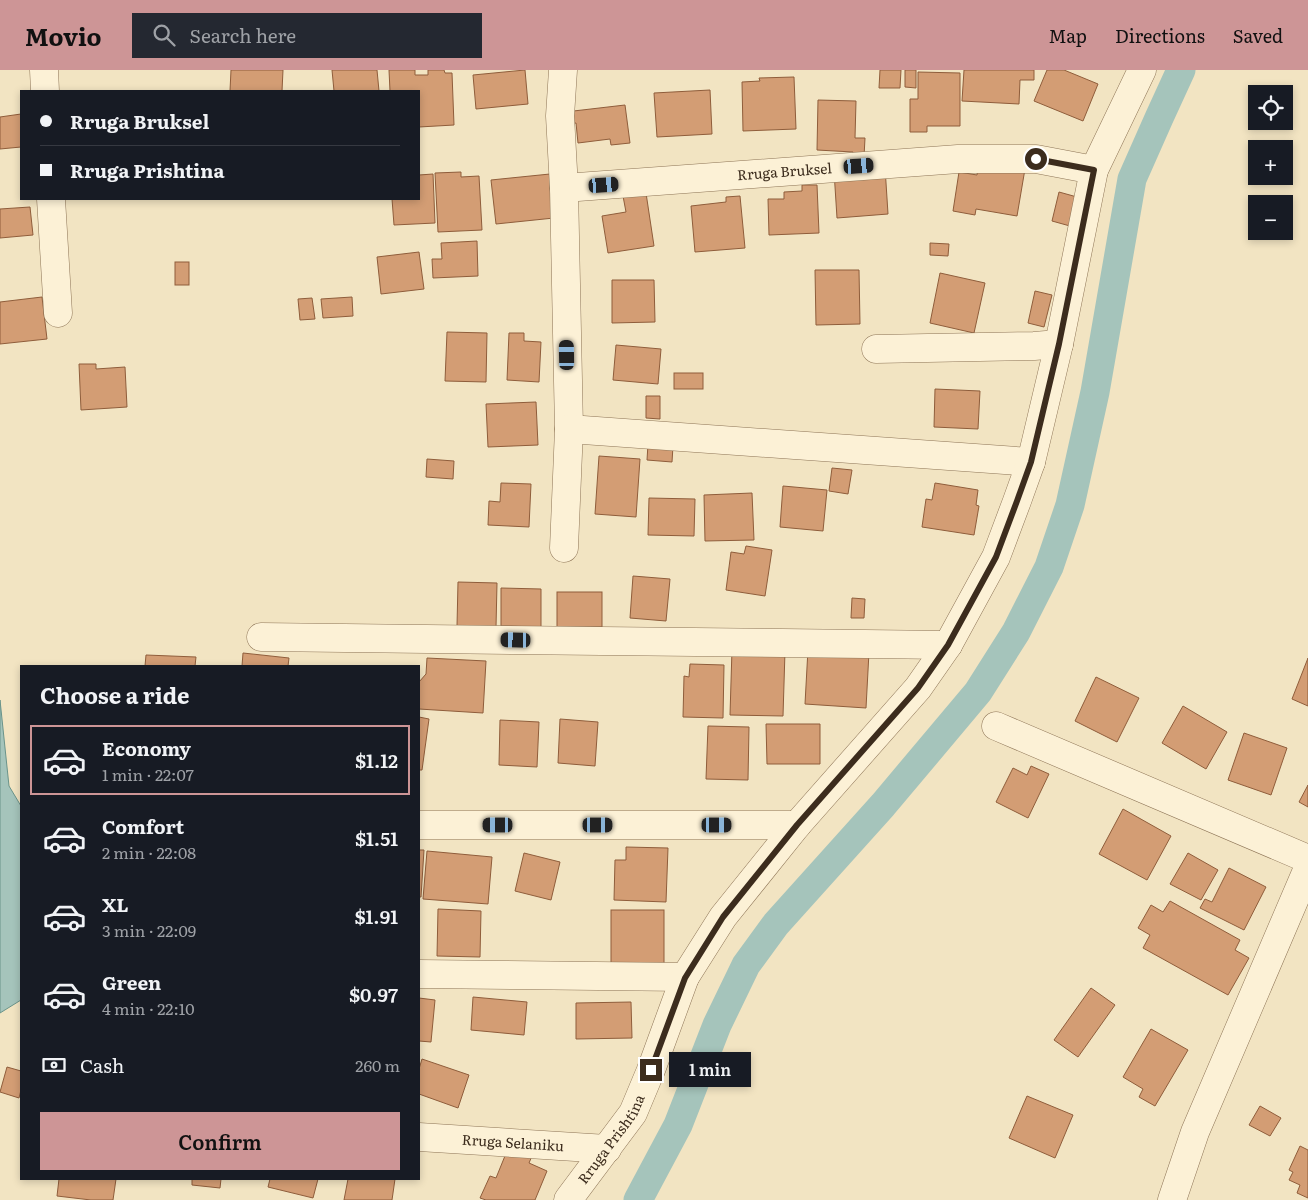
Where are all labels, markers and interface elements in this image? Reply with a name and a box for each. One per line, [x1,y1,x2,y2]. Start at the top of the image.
search box [132,13,482,58]
text: Movio [25,18,102,53]
icon: search [150,21,178,49]
text: Search here [190,21,296,49]
text: Map [1049,22,1087,49]
text: Directions [1115,22,1205,49]
text: Saved [1233,22,1283,49]
map controls [1248,85,1293,240]
button: locate [1248,85,1293,130]
text: Rruga Bruksel [70,107,209,135]
button: + [1248,140,1293,185]
route start [1025,148,1047,170]
text: Rruga Prishtina [70,156,224,184]
street label: Rruga Bruksel [736,157,833,184]
car [843,157,874,175]
car [588,176,619,194]
button: − [1248,195,1293,240]
car [559,340,574,370]
car [500,632,531,648]
text: Choose a ride [40,678,189,711]
text: Economy [102,734,191,762]
icon: car [42,738,87,783]
text: $1.12 [355,746,398,774]
text: 1 min · 22:07 [102,762,194,786]
text: Comfort [102,812,184,840]
icon: car [42,816,87,861]
car [483,818,513,833]
car [583,818,613,833]
car [702,818,732,833]
text: $1.51 [355,824,398,852]
text: 2 min · 22:08 [102,840,196,864]
text: XL [102,890,129,918]
icon: car [42,894,87,939]
text: $1.91 [355,902,398,930]
text: 3 min · 22:09 [102,918,196,942]
text: Green [102,968,161,996]
icon: car [42,972,87,1017]
text: $0.97 [349,980,398,1008]
text: 4 min · 22:10 [102,996,195,1020]
icon: cash [40,1051,68,1079]
text: Cash [80,1051,124,1079]
callout: 1 min [668,1052,751,1088]
text: 260 m [355,1053,400,1077]
text: 1 min [689,1057,731,1081]
route end [640,1059,662,1081]
street label: Rruga Prishtina [572,1091,649,1188]
button: Confirm [40,1112,400,1170]
street label: Rruga Selaniku [461,1129,565,1155]

